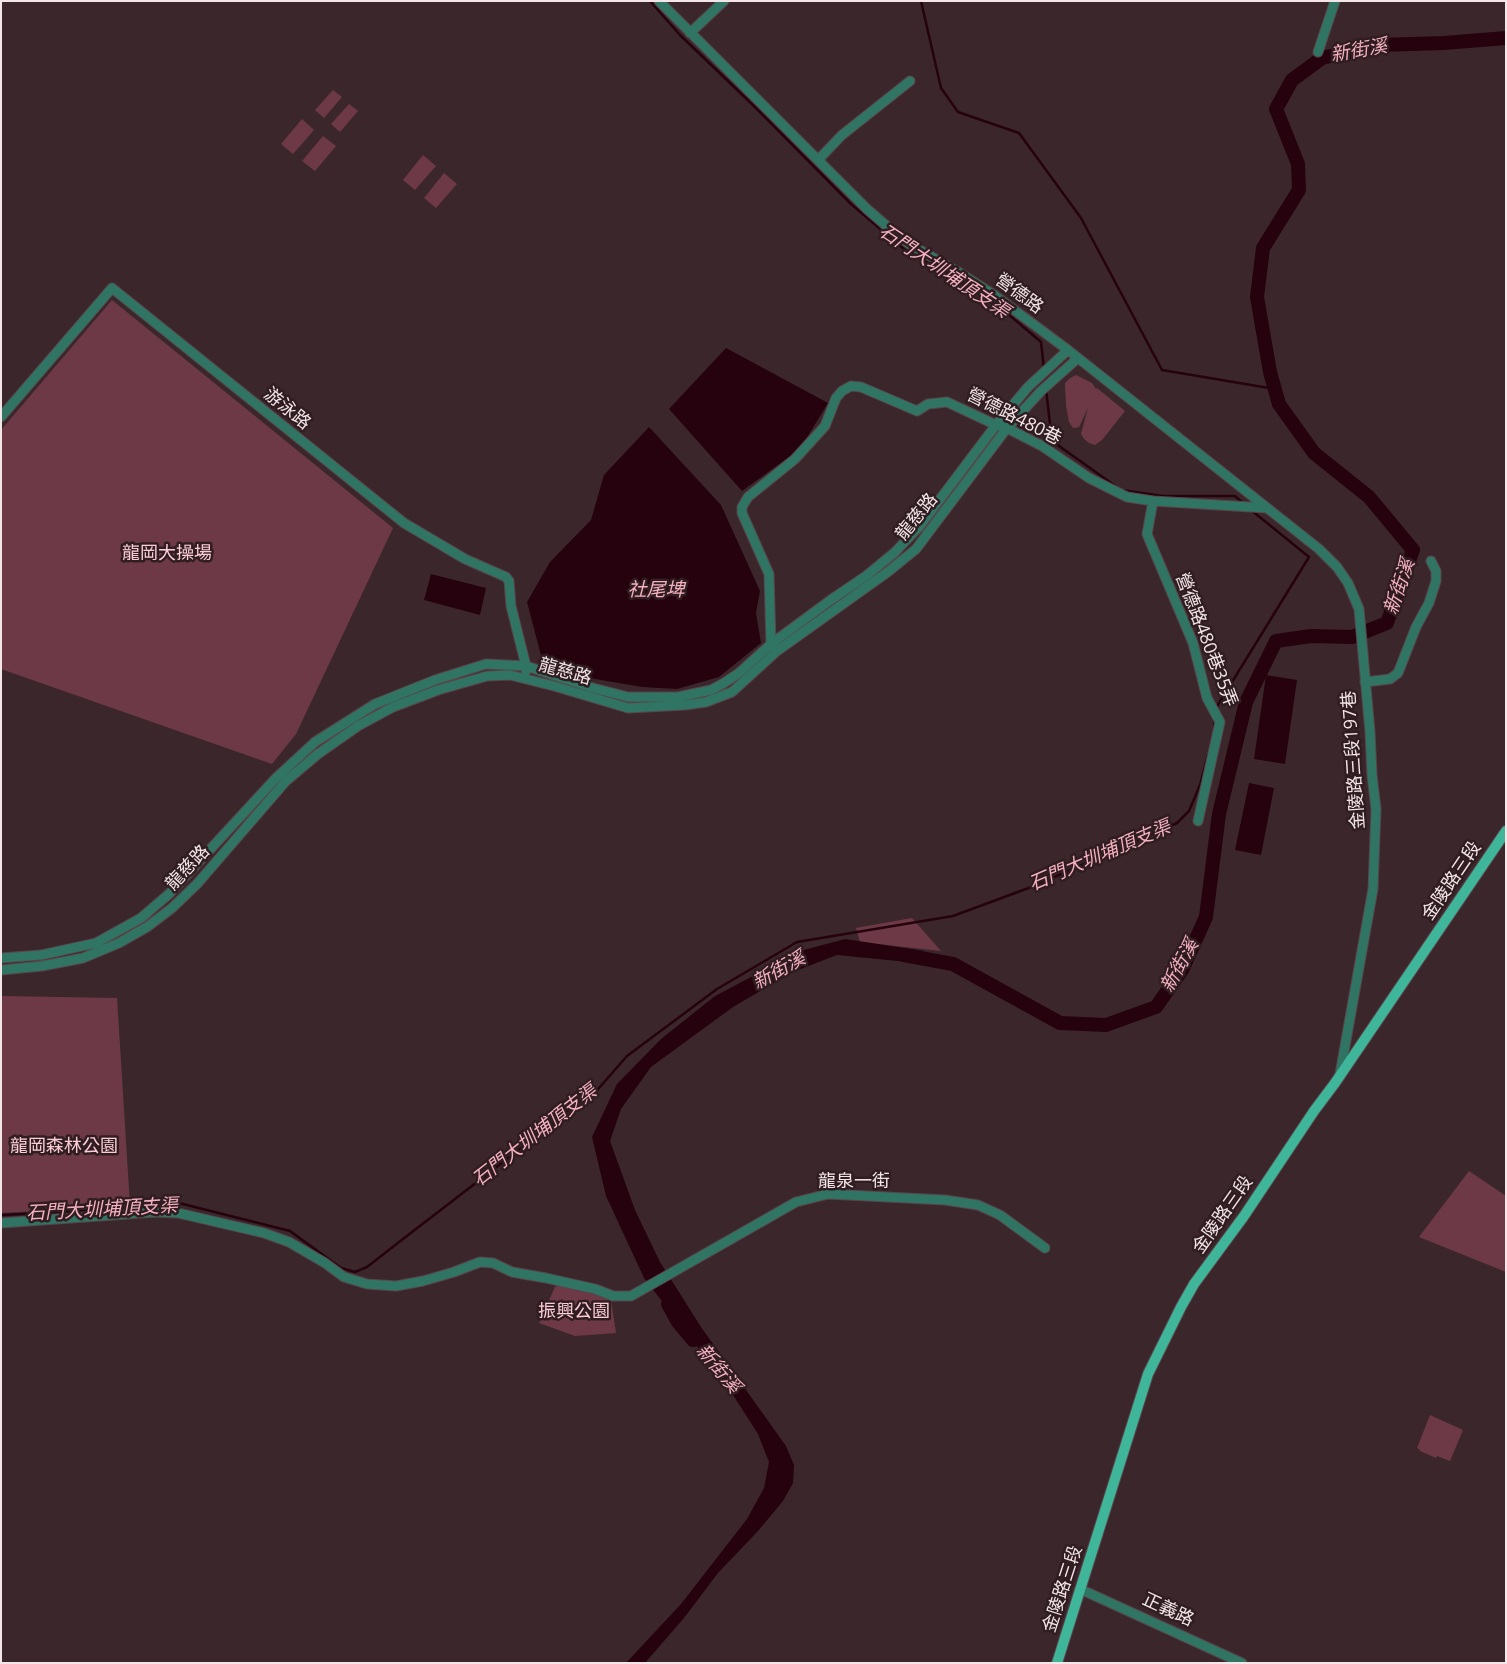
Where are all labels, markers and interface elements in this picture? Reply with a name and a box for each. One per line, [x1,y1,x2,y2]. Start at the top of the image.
water label: 新街溪 [1329,35,1389,67]
water label: 石門大圳埔頂支渠 [875,220,1013,324]
street label: 營德路 [991,269,1047,319]
street label: 游泳路 [259,384,315,434]
street label: 營德路480巷 [963,384,1065,450]
street label: 龍慈路 [892,489,942,545]
park label: 龍岡大操場 [122,543,212,565]
water label: 新街溪 [1380,556,1420,618]
street label: 營德路480巷35弄 [1171,570,1241,710]
water label: 社尾埤 [628,580,684,602]
street label: 龍慈路 [536,654,594,690]
street label: 金陵路三段197巷 [1338,690,1370,830]
water label: 石門大圳埔頂支渠 [1026,816,1174,896]
street label: 金陵路三段 [1418,838,1486,924]
street label: 龍慈路 [162,841,214,895]
water label: 新街溪 [1156,936,1204,996]
water label: 新街溪 [749,947,809,995]
water label: 石門大圳埔頂支渠 [468,1080,602,1192]
park label: 龍岡森林公園 [10,1136,118,1158]
street label: 龍泉一街 [818,1171,890,1193]
street label: 金陵路三段 [1188,1172,1258,1258]
water label: 石門大圳埔頂支渠 [26,1195,178,1225]
park label: 振興公園 [538,1301,610,1323]
water label: 新街溪 [691,1340,745,1398]
street label: 金陵路三段 [1039,1543,1087,1635]
street label: 正義路 [1139,1589,1197,1631]

